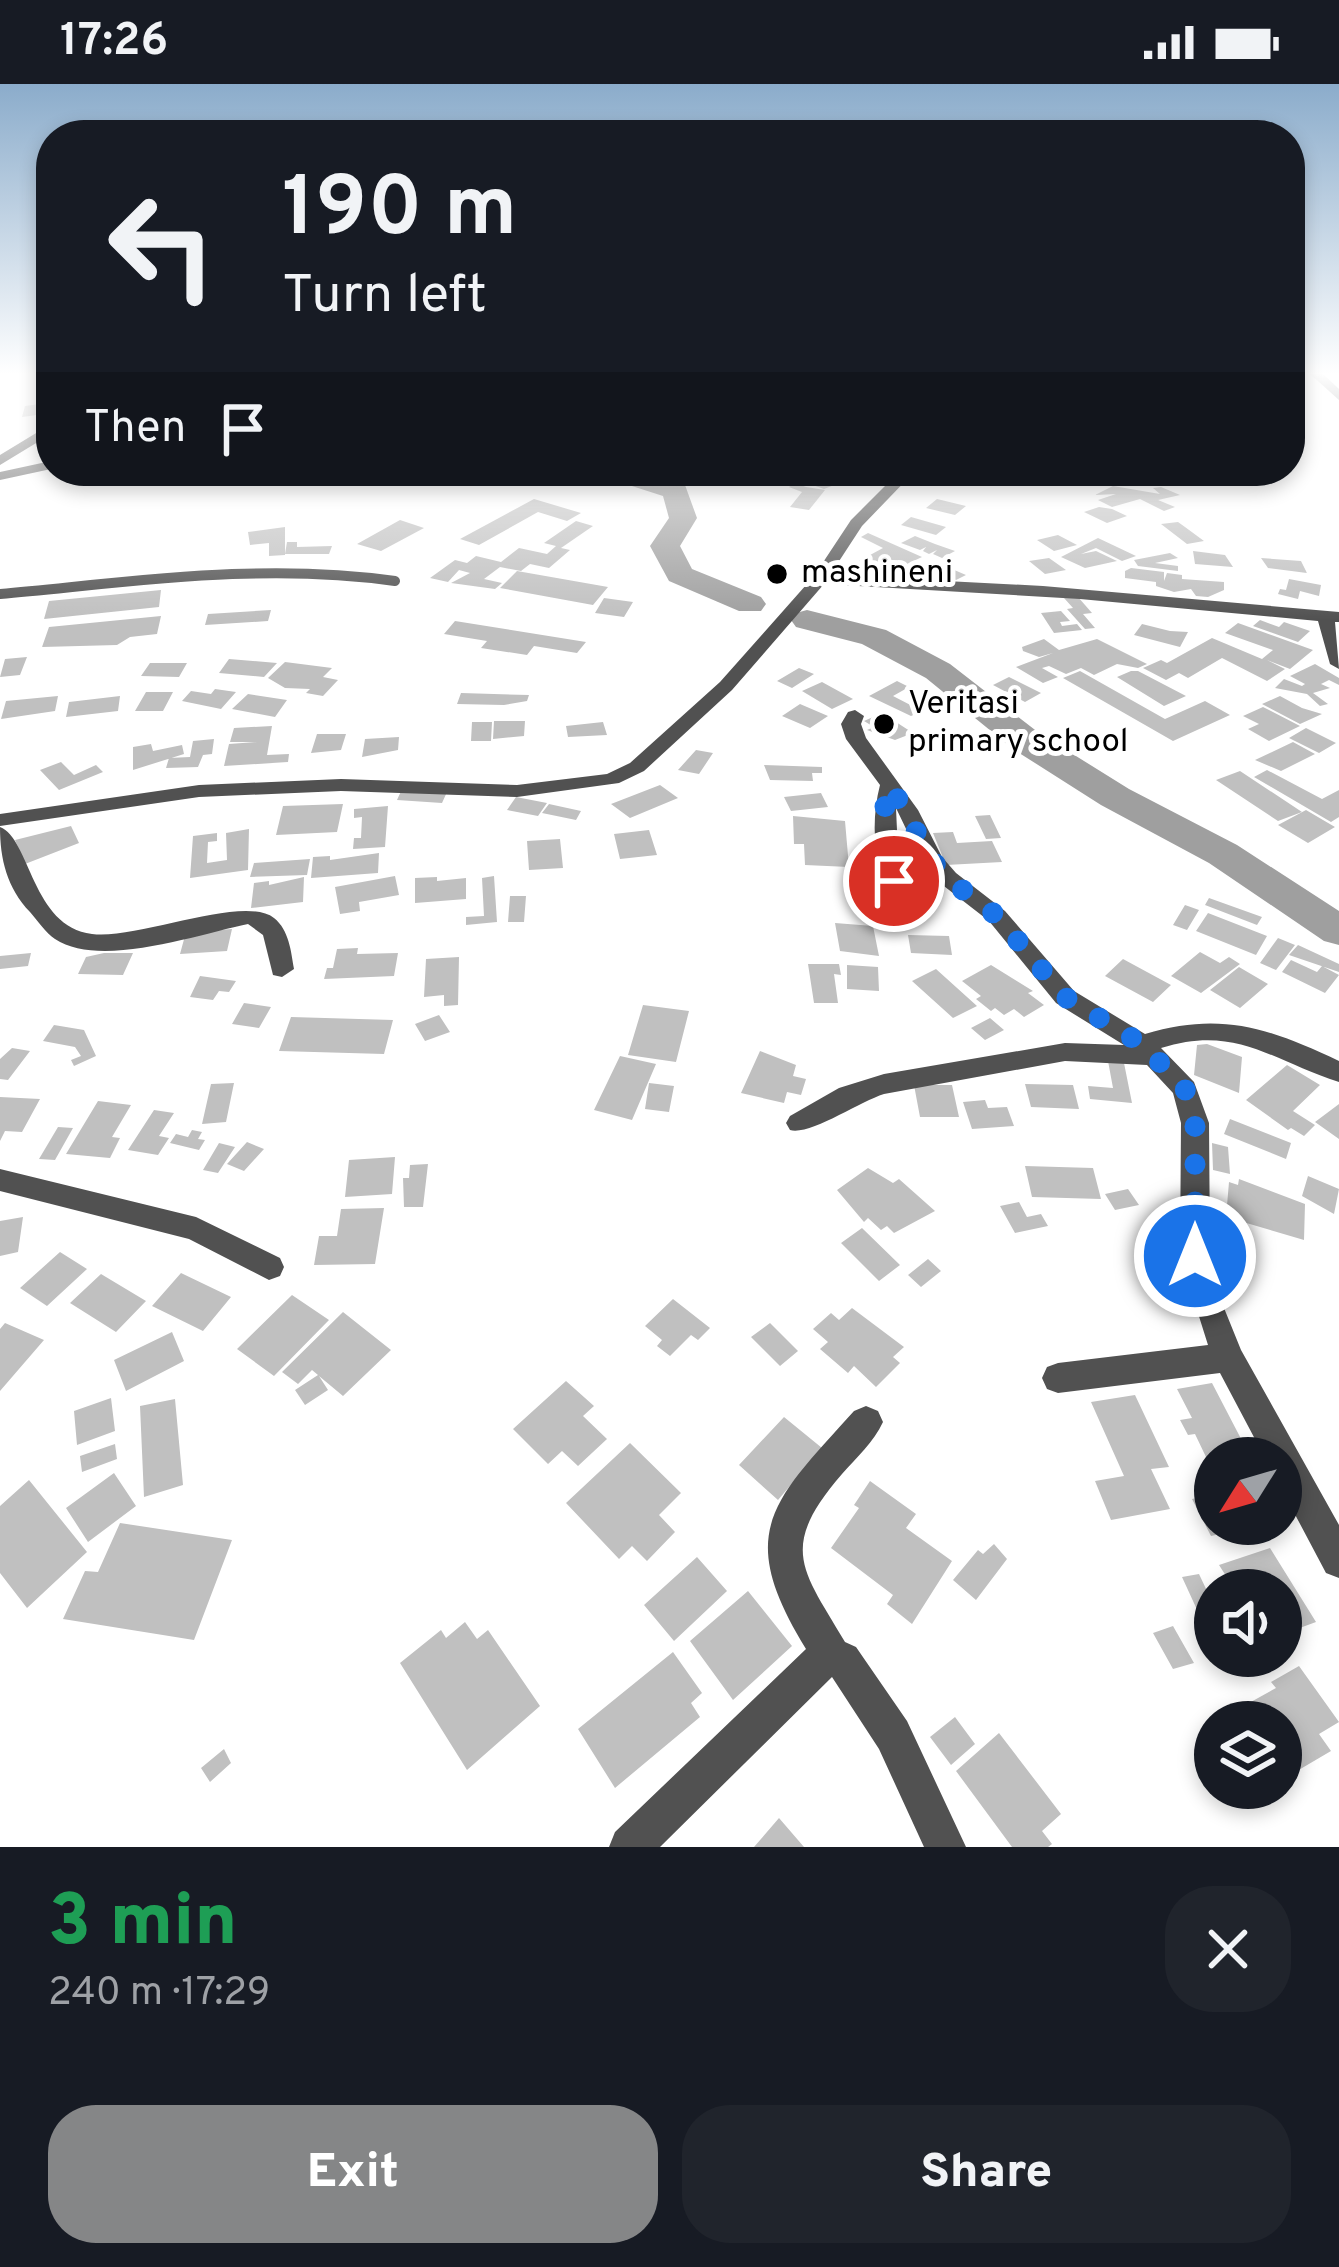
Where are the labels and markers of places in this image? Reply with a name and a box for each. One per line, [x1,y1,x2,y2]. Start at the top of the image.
place label: mashineni [801,553,953,595]
marker: mashineni [764,561,790,587]
place label: Veritasi primary school [908,684,1129,764]
marker: Veritasi primary school [871,711,897,737]
pin [843,830,945,932]

